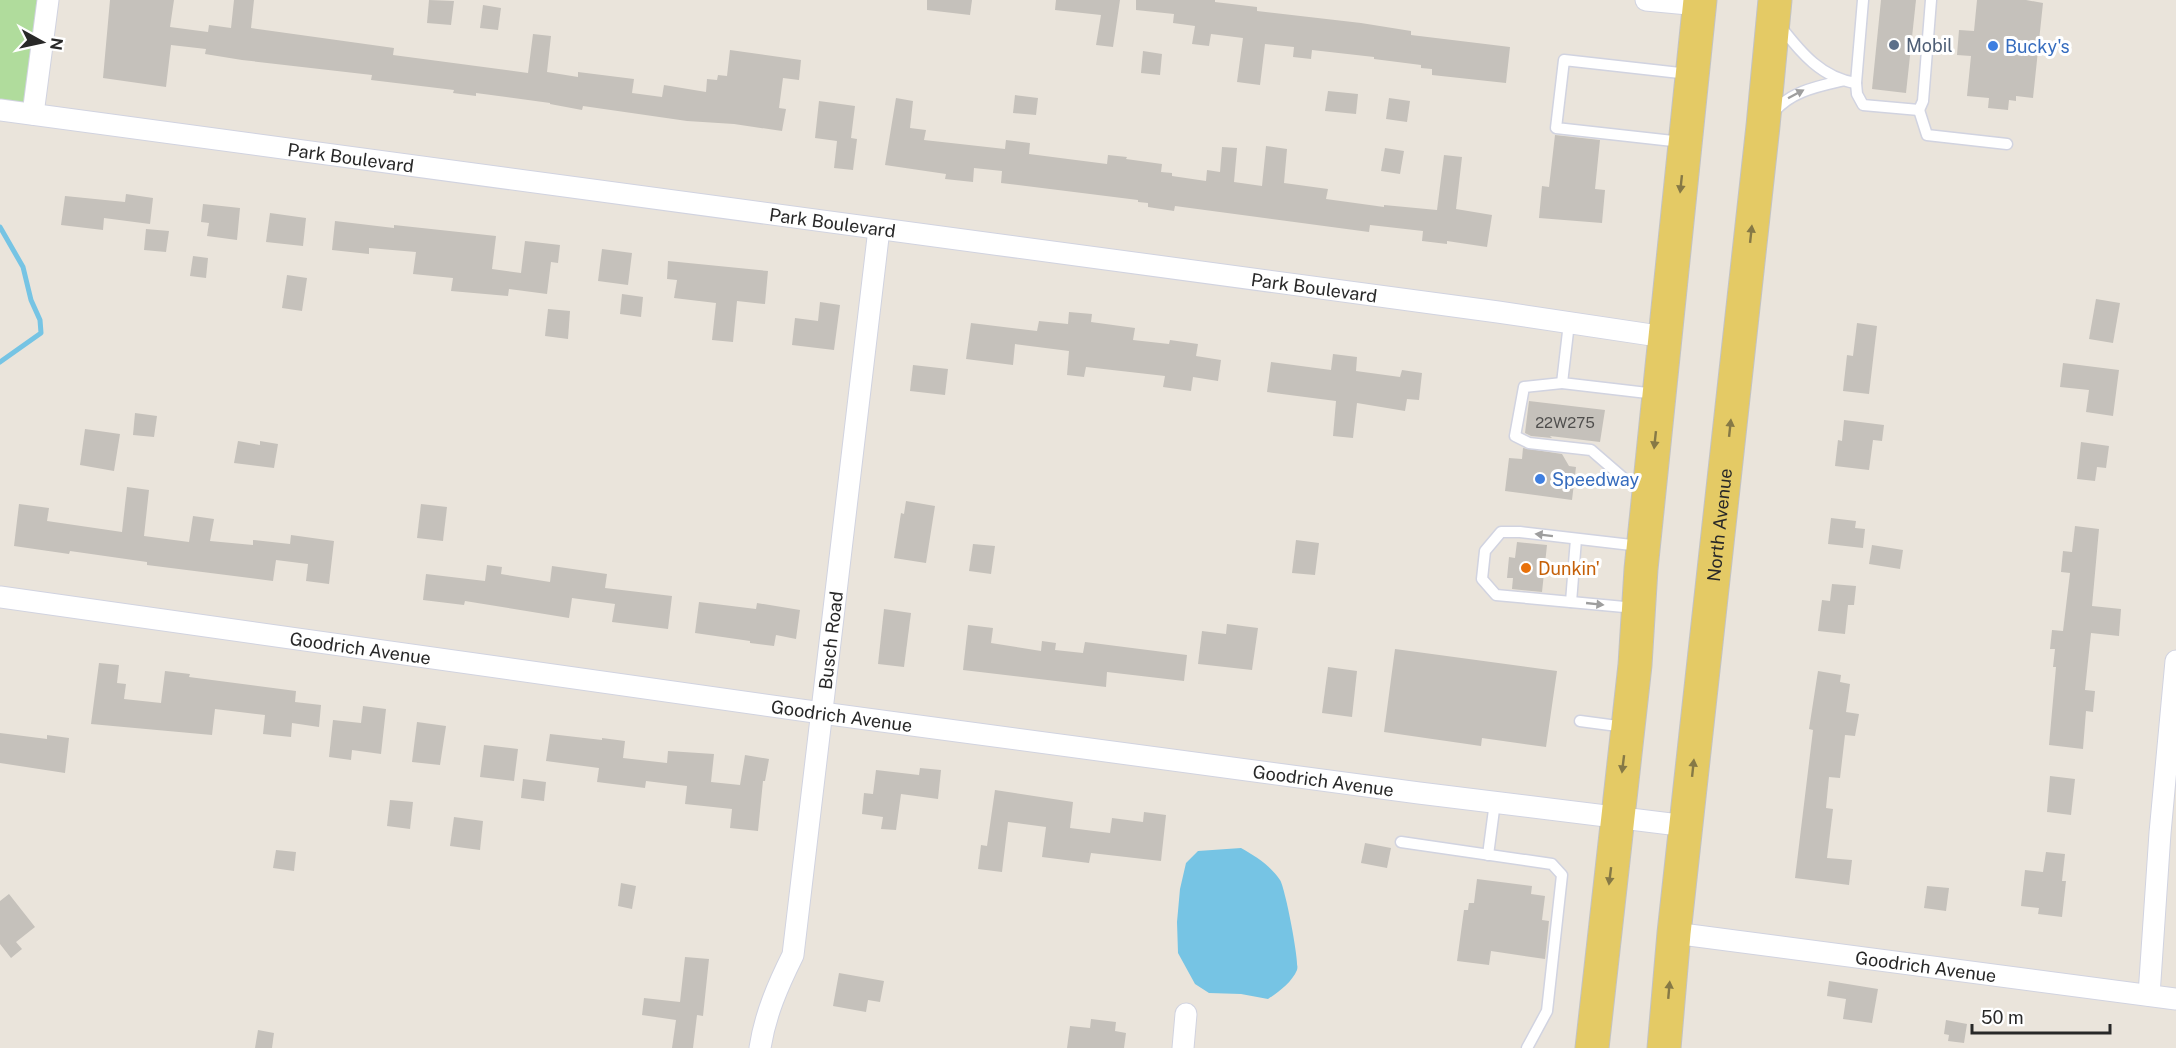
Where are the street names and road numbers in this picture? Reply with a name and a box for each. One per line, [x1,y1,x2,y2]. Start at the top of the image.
street label: Park Boulevard [286,138,415,176]
street label: Park Boulevard [768,203,897,241]
street label: Park Boulevard [1250,268,1379,306]
street label: North Avenue [1702,467,1736,583]
street label: Busch Road [814,590,847,691]
street label: Goodrich Avenue [289,628,432,668]
street label: Goodrich Avenue [770,695,914,735]
street label: Goodrich Avenue [1251,760,1395,800]
street label: Goodrich Avenue [1854,946,1998,986]

